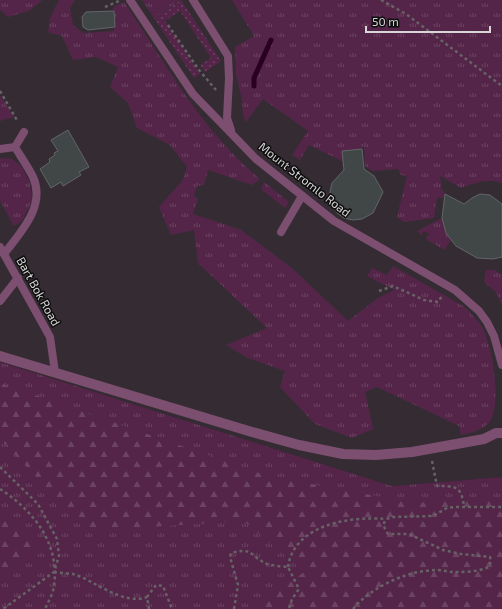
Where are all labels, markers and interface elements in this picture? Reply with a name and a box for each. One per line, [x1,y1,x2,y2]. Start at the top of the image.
scale bar [366,8,490,34]
text: 50 m [372,14,399,28]
street label: Mount Stromlo Road [256,139,354,219]
street label: Bart Bok Road [14,254,64,328]

